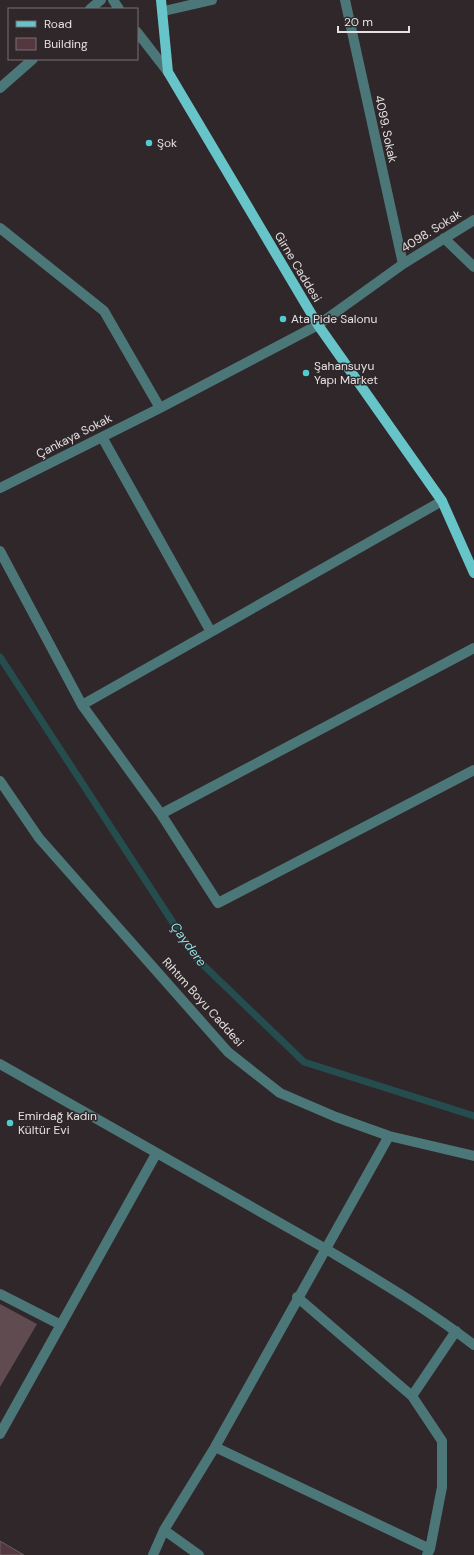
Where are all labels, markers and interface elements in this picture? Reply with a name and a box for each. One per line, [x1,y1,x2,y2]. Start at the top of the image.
legend [8,8,138,60]
scale bar [338,8,409,34]
text: 20 m [344,14,373,30]
text: Road [44,16,72,32]
text: Building [44,36,88,52]
street label: 4099. Sokak [371,94,401,164]
place label: Şok [157,135,177,151]
marker: Şok [144,138,154,148]
street label: 4098. Sokak [398,206,464,256]
street label: Girne Caddesi [271,229,325,305]
place label: Ata Pide Salonu [291,311,377,327]
marker: Ata Pide Salonu [278,314,288,324]
place label: Şahansuyu Yapı Market [314,358,378,388]
marker: Şahansuyu Yapı Market [301,368,311,378]
street label: Çankaya Sokak [33,410,115,462]
water label: Çaydere [167,919,210,970]
street label: Rıhtım Boyu Caddesi [159,954,247,1050]
place label: Emirdağ Kadın Kültür Evi [18,1108,97,1138]
marker: Emirdağ Kadın Kültür Evi [5,1118,15,1128]

